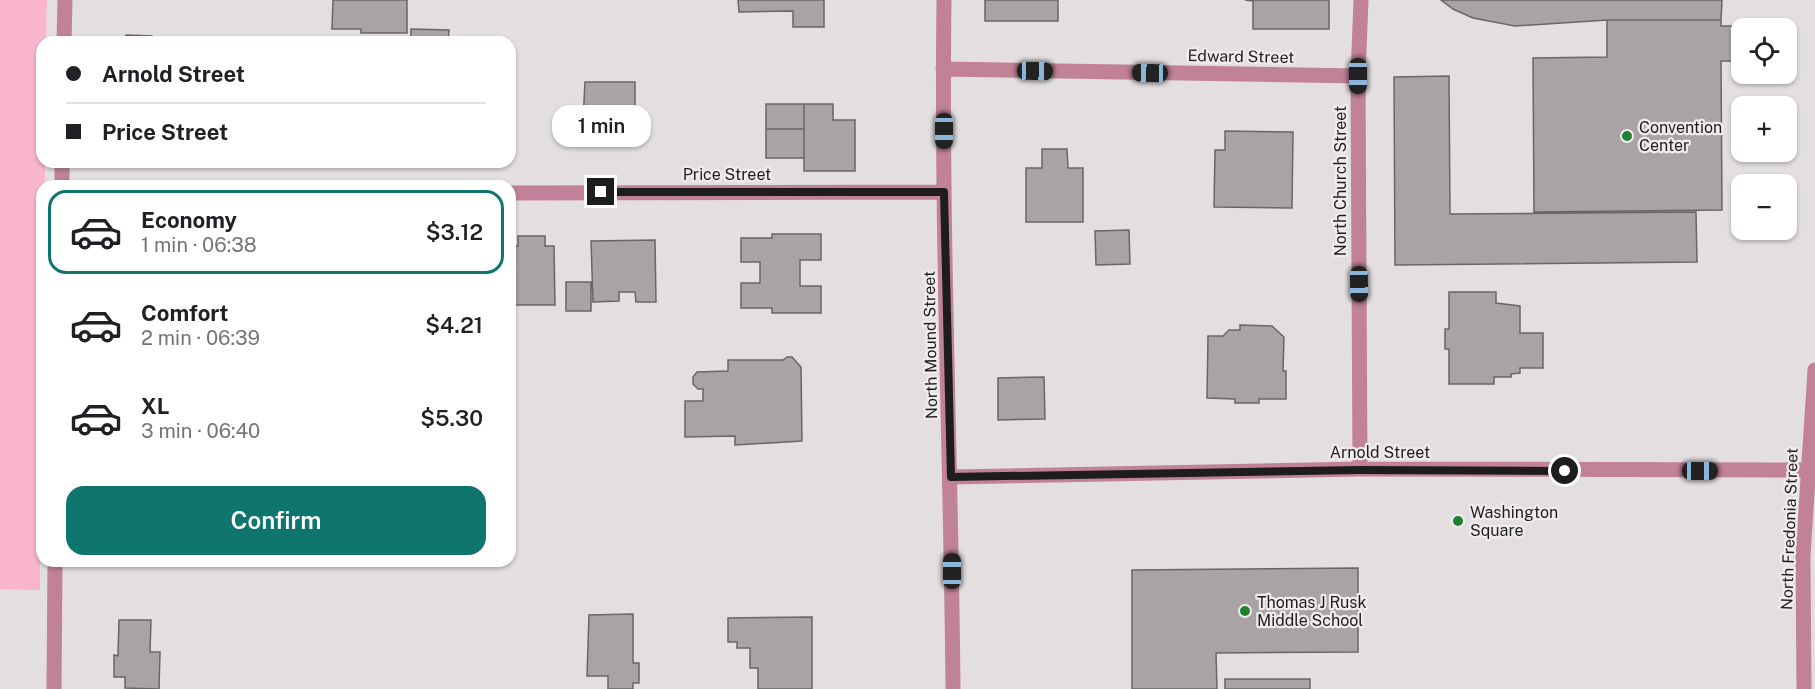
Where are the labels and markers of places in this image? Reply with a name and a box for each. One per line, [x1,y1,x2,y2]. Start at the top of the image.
place label: Convention Center [1639,118,1722,155]
marker: Convention Center [1620,129,1634,143]
place label: Washington Square [1470,503,1558,540]
marker: Washington Square [1451,514,1465,528]
place label: Thomas J Rusk Middle School [1257,593,1366,630]
marker: Thomas J Rusk Middle School [1238,604,1252,618]

